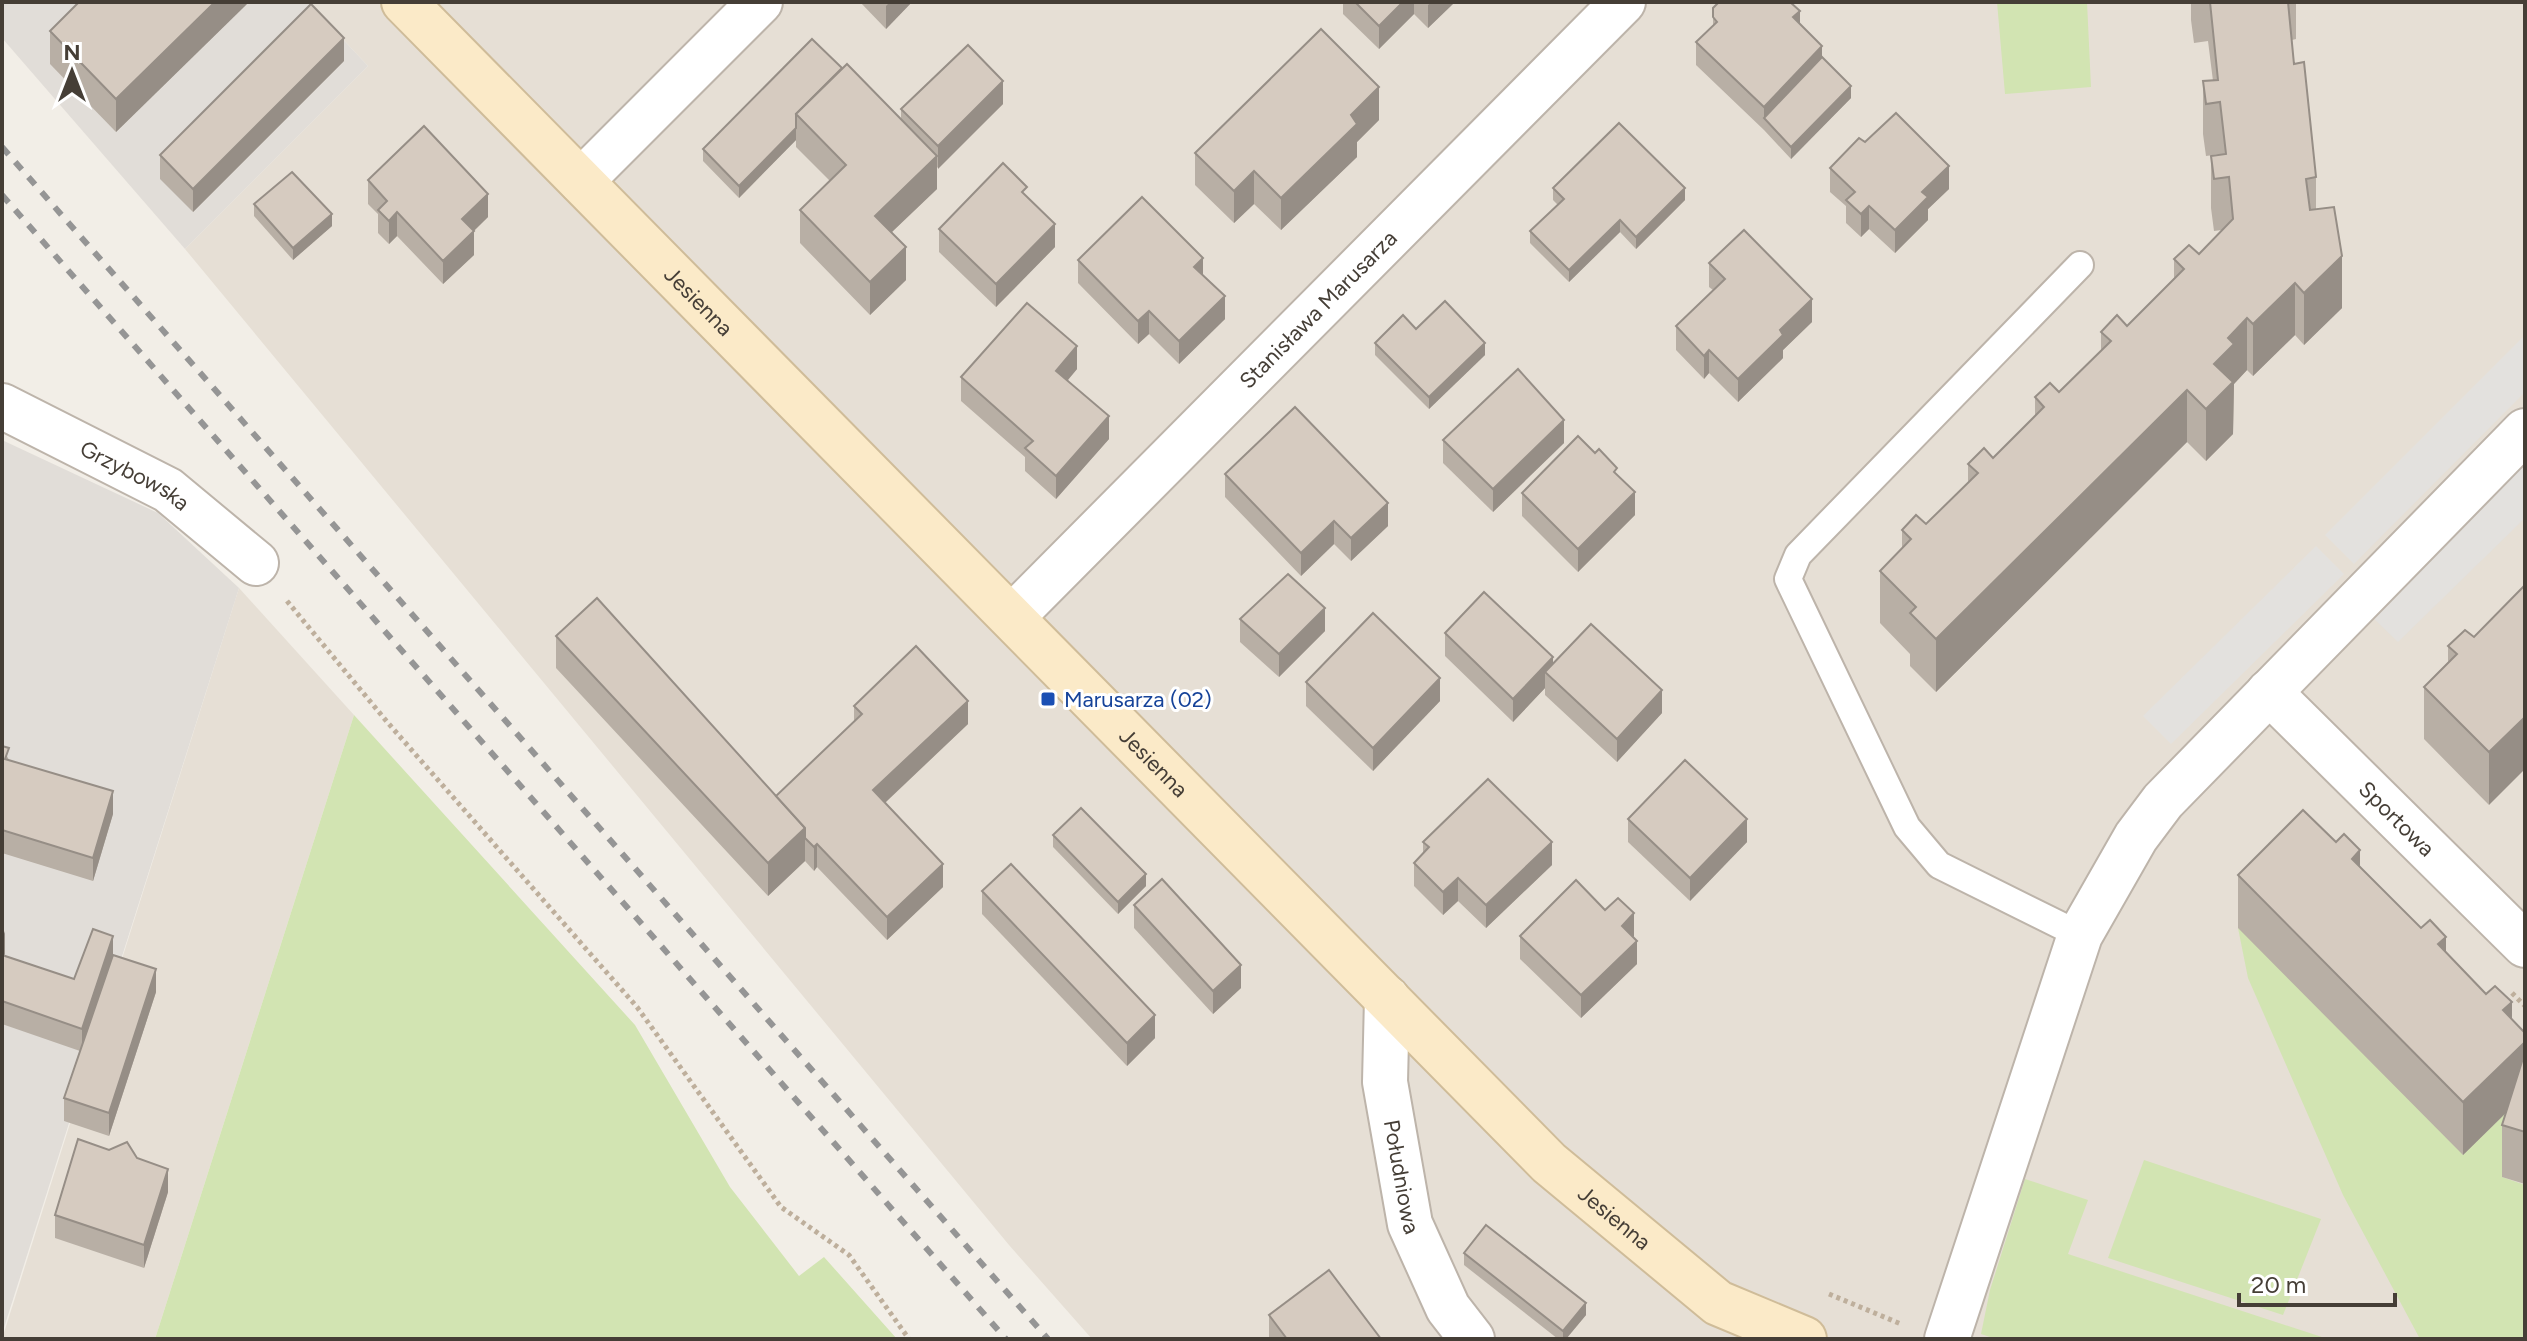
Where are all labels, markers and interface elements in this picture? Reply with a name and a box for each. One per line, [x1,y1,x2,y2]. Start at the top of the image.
north arrow [32,32,112,112]
text: N [63,39,81,66]
street label: Stanisława Marusarza [1234,225,1403,394]
street label: Jesienna [659,261,739,342]
street label: Grzybowska [75,435,195,516]
place label: Marusarza (02) [1064,686,1212,713]
marker: Marusarza (02) [1039,690,1057,708]
street label: Jesienna [1114,722,1194,803]
street label: Sportowa [2353,776,2440,862]
street label: Południowa [1378,1118,1426,1238]
street label: Jesienna [1572,1180,1656,1256]
scale bar [2239,1257,2395,1307]
text: 20 m [2251,1270,2306,1299]

